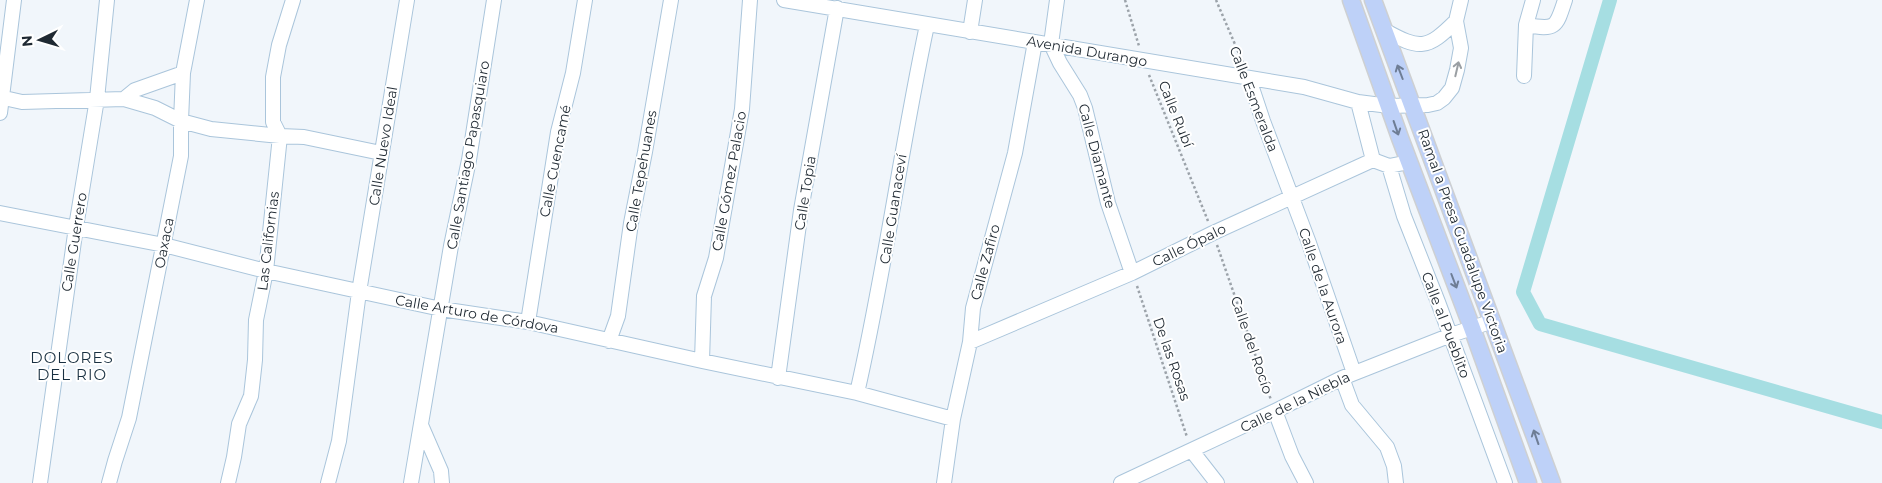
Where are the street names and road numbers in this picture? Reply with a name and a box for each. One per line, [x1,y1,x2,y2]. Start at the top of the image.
street label: Avenida Durango [1025,32,1149,71]
street label: Calle Esmeralda [1226,44,1282,154]
street label: Calle Santiago Papasquiaro [443,59,494,251]
street label: Calle Rubí [1154,78,1198,151]
street label: Calle Nuevo Ideal [365,85,401,207]
street label: Calle Diamante [1074,102,1120,210]
street label: Calle Cuencamé [535,103,575,219]
street label: Calle Tepehuanes [621,109,661,233]
street label: Calle Gómez Palacio [708,109,750,252]
street label: Ramal a Presa Guadalupe Victoria [1414,126,1512,356]
street label: Calle Guanaceví [875,151,911,265]
street label: Calle Topia [790,154,820,232]
street label: Las Californias [253,190,283,292]
street label: Calle Guerrero [57,191,91,293]
street label: Oaxaca [150,216,178,270]
street label: Calle Ópalo [1149,219,1229,271]
street label: Calle Zafiro [966,222,1004,302]
street label: Calle de la Aurora [1295,225,1351,347]
street label: Calle al Pueblito [1417,269,1475,381]
street label: Calle Arturo de Córdova [394,291,560,337]
street label: Calle del Rocío [1227,294,1277,397]
street label: De las Rosas [1149,315,1195,403]
street label: Calle de la Niebla [1237,368,1353,436]

